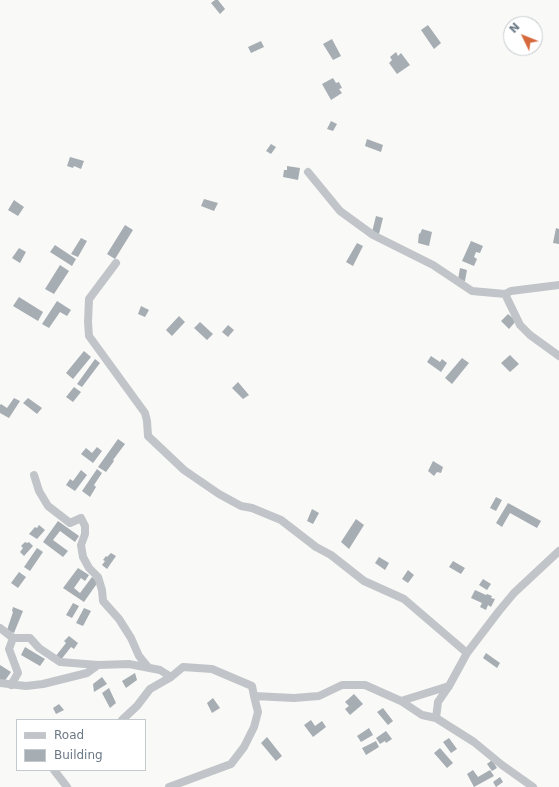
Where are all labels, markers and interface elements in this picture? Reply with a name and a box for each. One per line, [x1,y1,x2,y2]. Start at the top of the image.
north arrow [503,16,543,56]
text: N [507,20,522,36]
legend [16,719,146,771]
text: Road [54,728,84,742]
text: Building [54,748,103,762]

